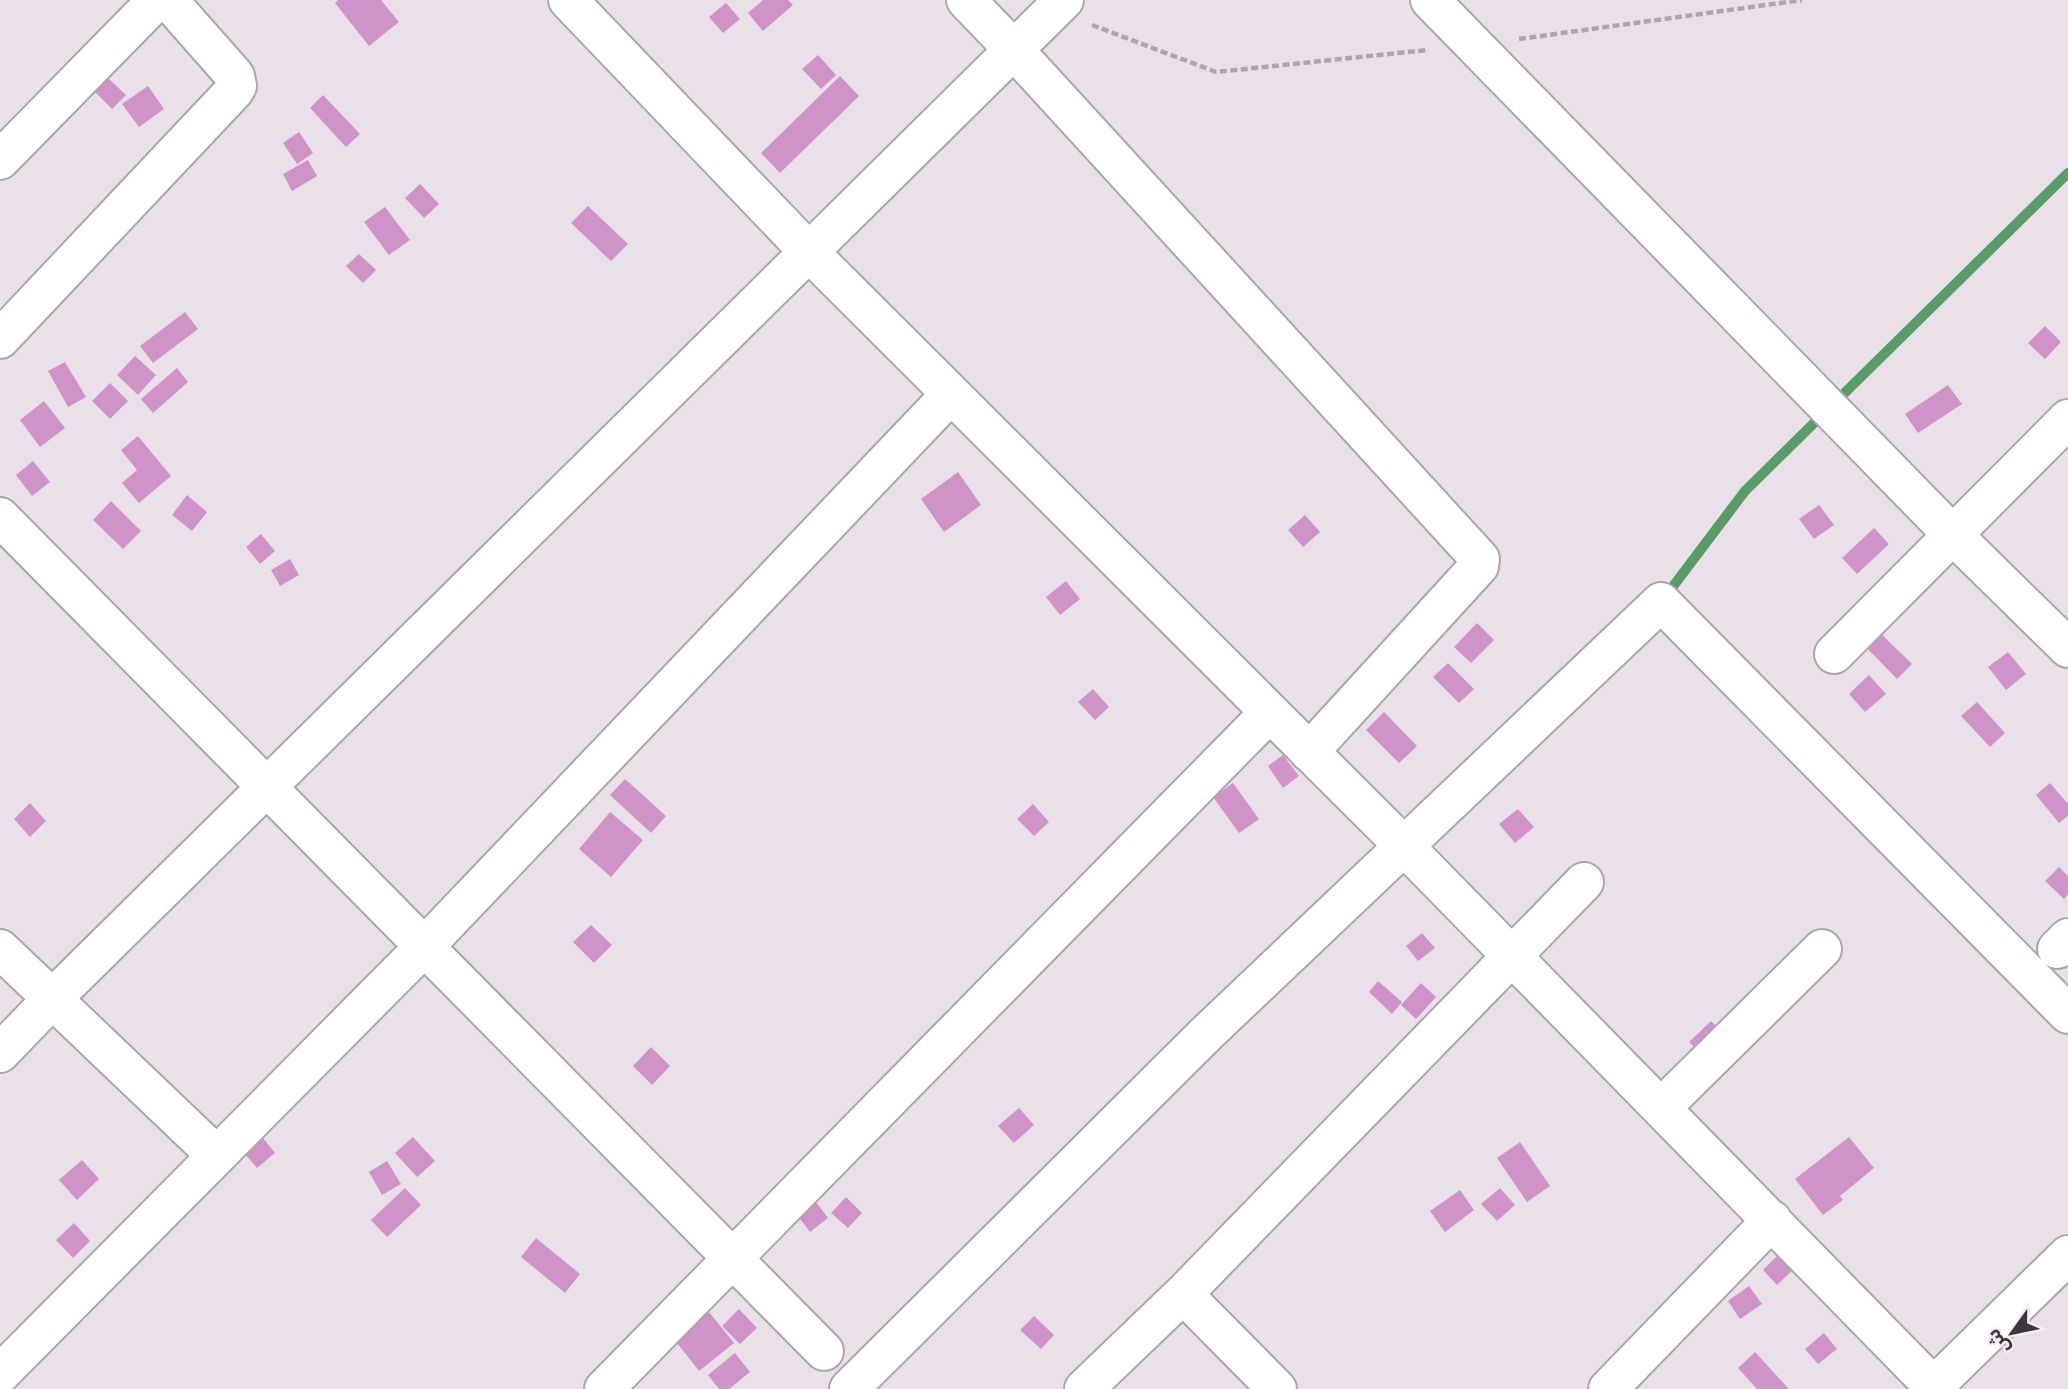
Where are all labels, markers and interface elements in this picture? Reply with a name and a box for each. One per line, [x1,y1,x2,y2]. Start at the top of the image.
north arrow [1977,1298,2047,1368]
text: ش [1980,1325,2015,1360]

